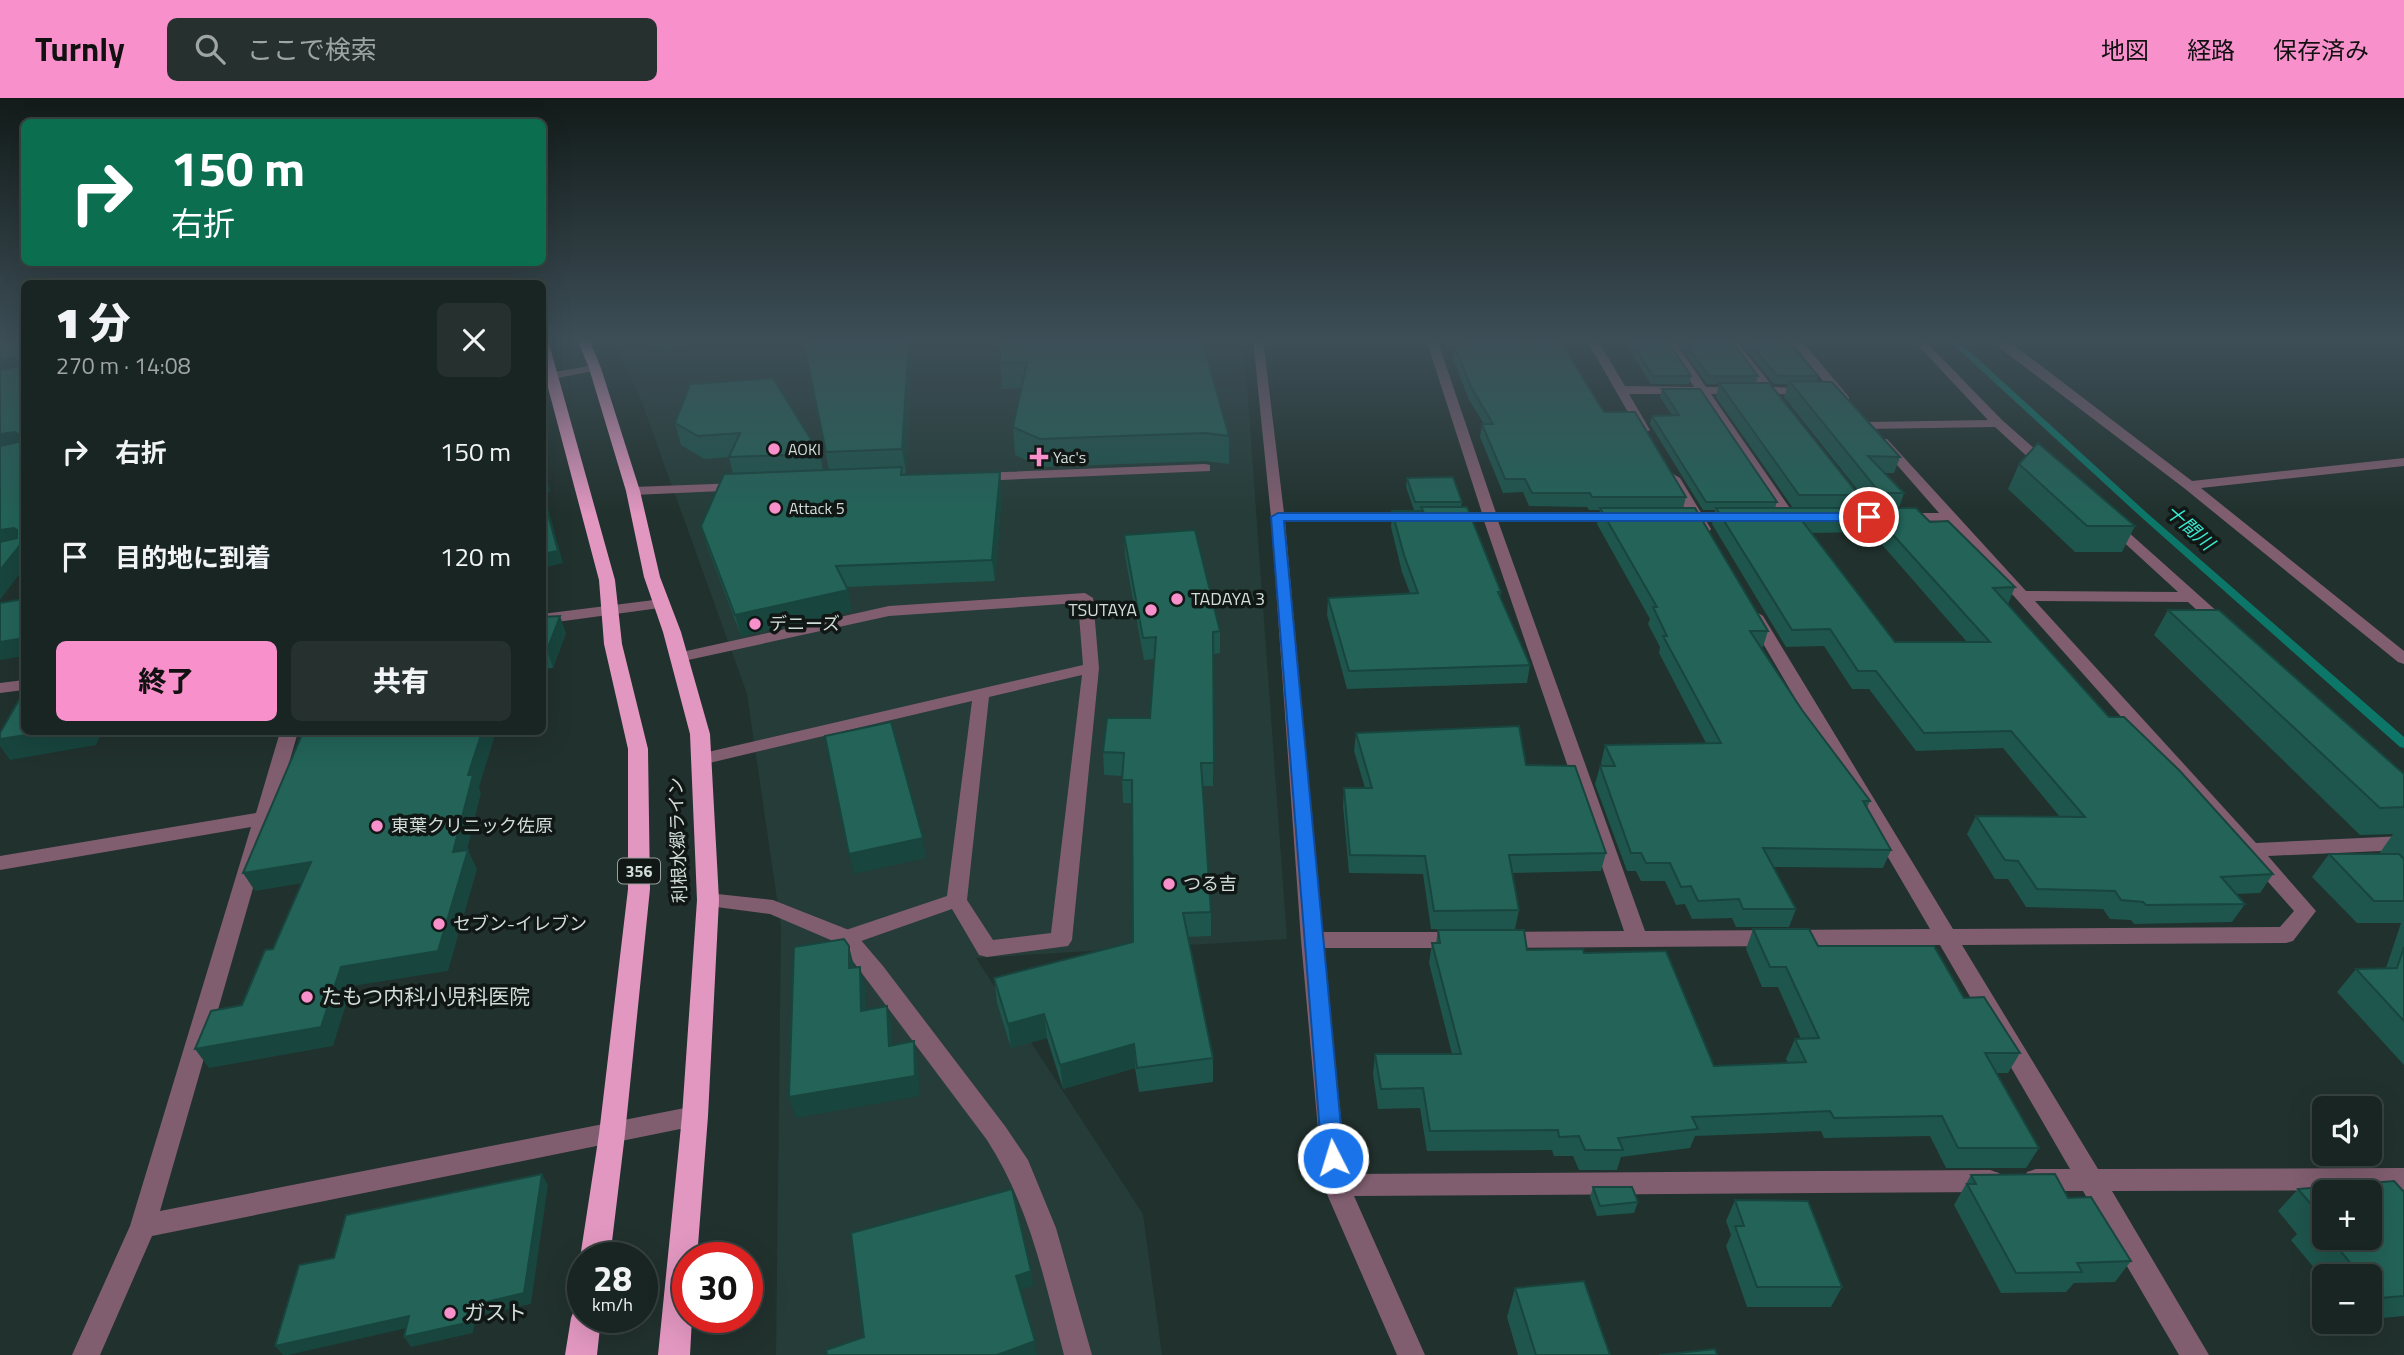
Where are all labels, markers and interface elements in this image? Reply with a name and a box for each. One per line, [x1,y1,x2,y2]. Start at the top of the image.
search box [167,18,657,81]
text: Turnly [35,24,125,74]
icon: search [191,30,229,68]
text: ここで検索 [247,30,377,69]
text: 地図 [2101,32,2149,68]
text: 経路 [2187,32,2235,68]
text: 保存済み [2273,32,2369,68]
text: 150 m [171,130,305,205]
icon: right [56,147,147,238]
text: 右折 [171,199,235,247]
text: 1 分 [56,290,130,354]
button: close [437,303,511,377]
text: 270 m · 14:08 [56,348,191,383]
text: 150 m [440,432,511,471]
icon: right [56,433,94,471]
text: 右折 [115,433,167,472]
place label: AOKI [788,437,821,461]
marker: AOKI [766,441,782,457]
place label: Yac's [1053,445,1086,469]
marker: Yac's [1031,449,1047,465]
pin [1839,487,1899,547]
place label: Attack 5 [789,496,845,520]
water label: 十間川 [2159,497,2223,558]
icon: arrive [1850,498,1888,536]
marker: Attack 5 [767,500,783,516]
text: 120 m [440,537,511,576]
icon: arrive [56,538,94,576]
text: 目的地に到着 [115,538,271,577]
place label: TADAYA 3 [1191,585,1265,612]
marker: TADAYA 3 [1169,591,1185,607]
place label: TSUTAYA [1068,596,1137,623]
marker: TSUTAYA [1143,602,1159,618]
place label: デニーズ [769,610,840,637]
marker: デニーズ [747,616,763,632]
button: 終了 [56,641,277,721]
button: 共有 [291,641,511,721]
street label: 利根水郷ライン [662,777,693,903]
place label: 東葉クリニック佐原 [391,812,553,839]
marker: 東葉クリニック佐原 [369,818,385,834]
road number: 356 [618,858,660,884]
place label: つる吉 [1183,870,1237,897]
marker: つる吉 [1161,876,1177,892]
place label: セブン-イレブン [453,910,587,937]
marker: セブン-イレブン [431,916,447,932]
place label: たもつ内科小児科医院 [321,980,530,1012]
marker: たもつ内科小児科医院 [299,989,315,1005]
map controls [2312,1096,2382,1334]
button: sound [2312,1096,2382,1166]
position arrow [1296,1121,1370,1195]
button: + [2312,1180,2382,1250]
speed limit sign: 30 [672,1242,763,1333]
text: 28 [593,1251,632,1305]
button: − [2312,1264,2382,1334]
text: km/h [592,1291,633,1318]
place label: ガスト [464,1296,527,1328]
marker: ガスト [442,1305,458,1321]

